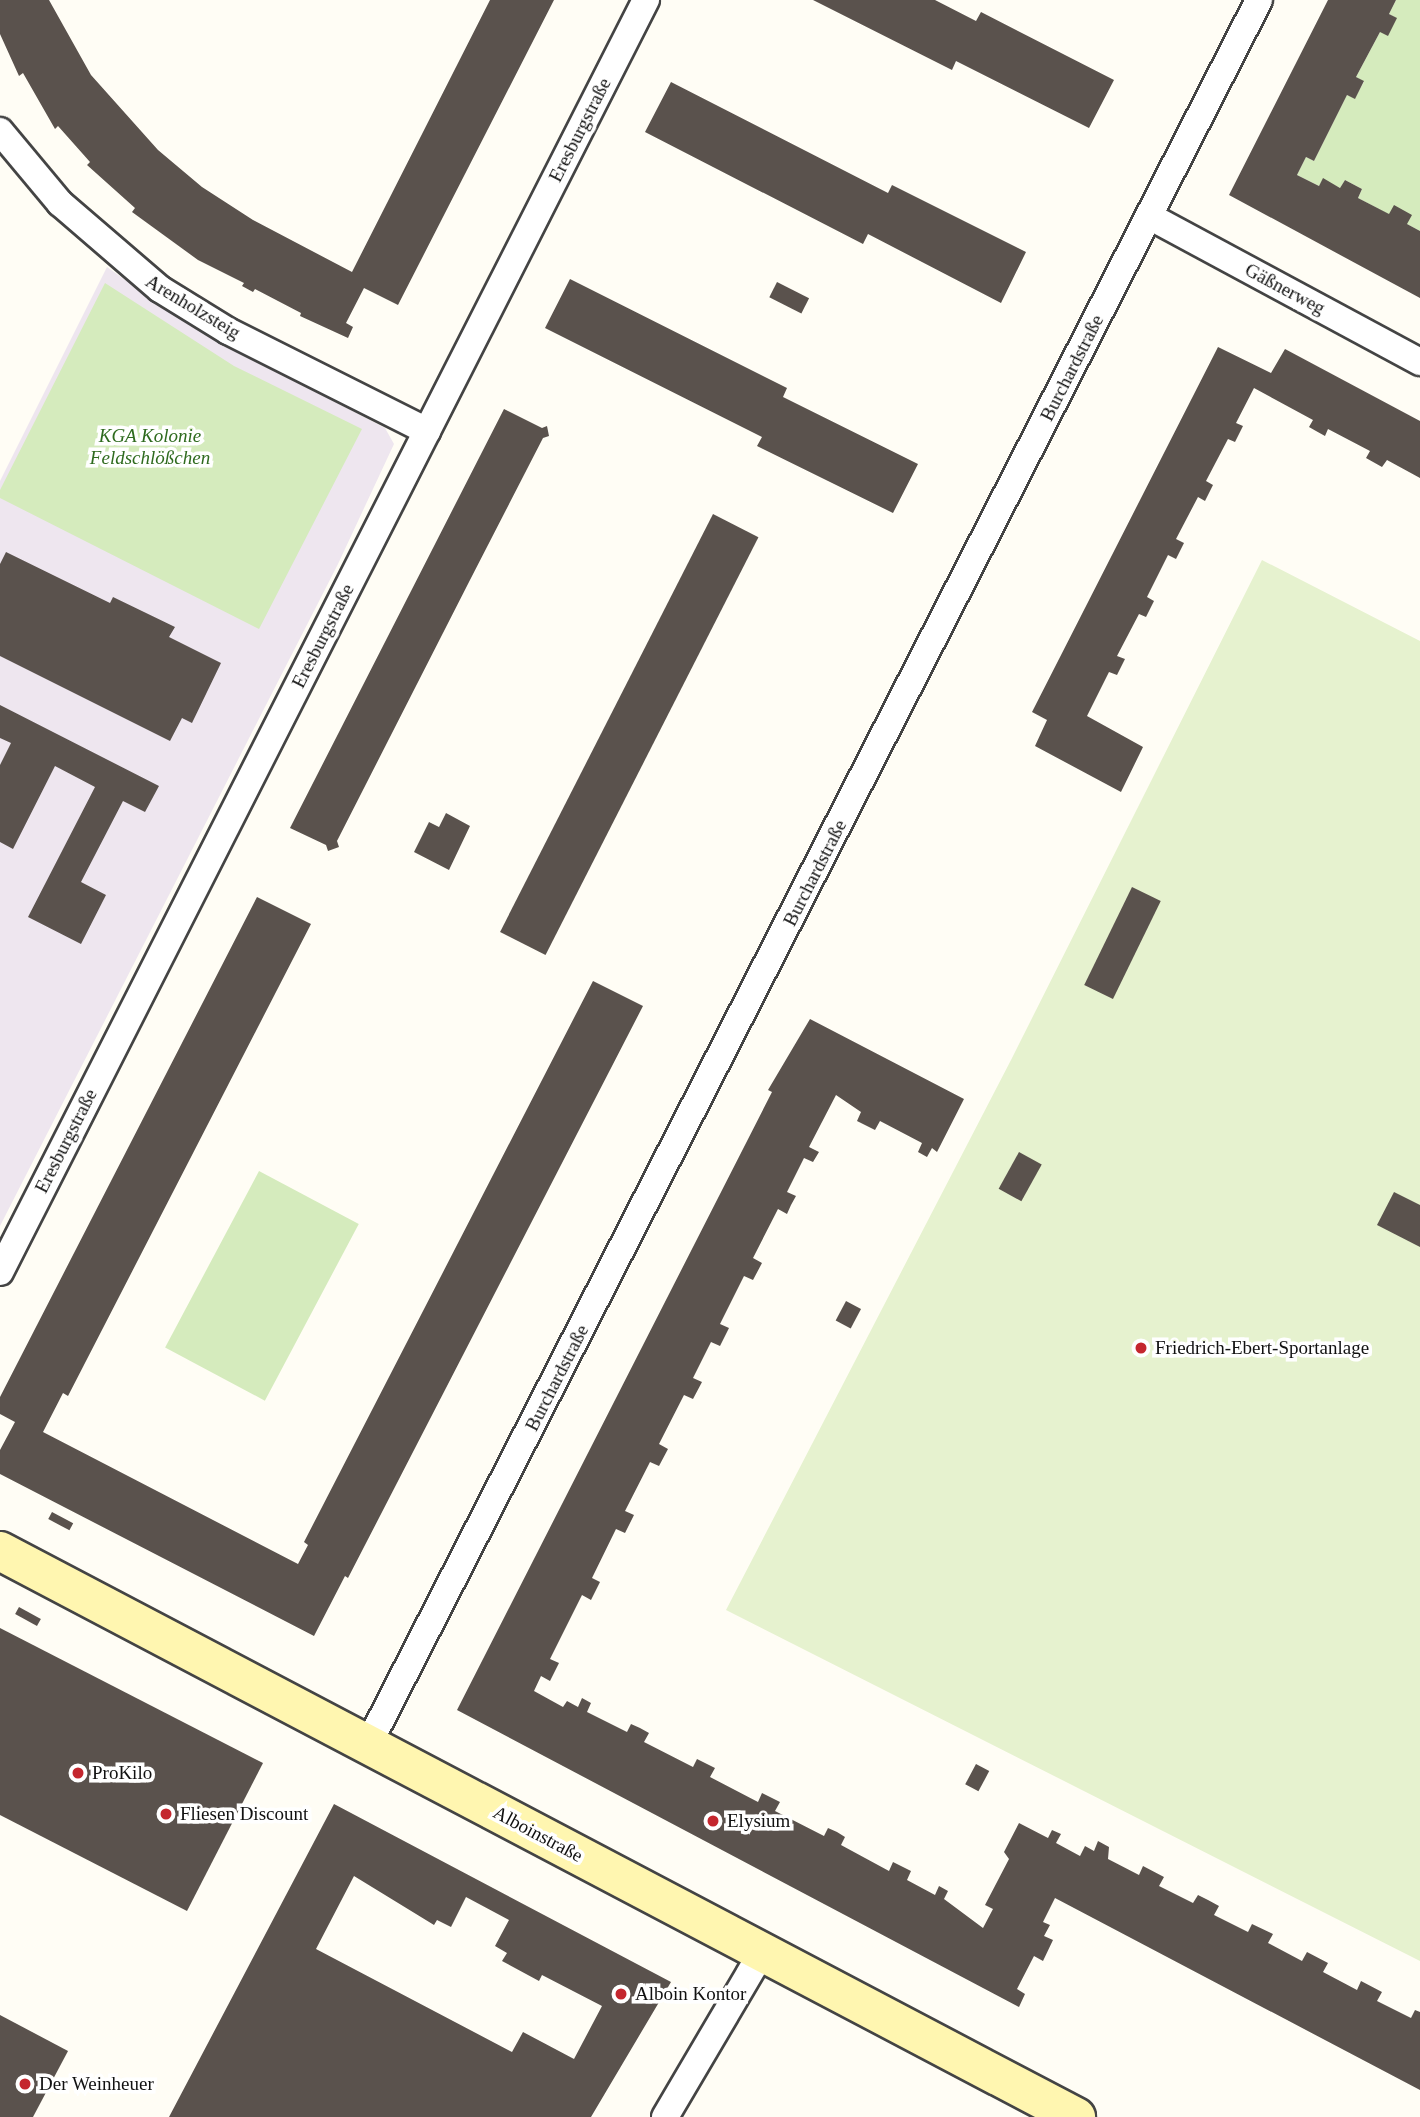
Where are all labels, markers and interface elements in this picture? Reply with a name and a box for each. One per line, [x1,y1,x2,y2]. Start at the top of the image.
street label: Eresburgstraße [544,74,616,186]
street label: Gäßnerweg [1241,258,1329,320]
street label: Arenholzsteig [141,270,245,344]
street label: Burchardstraße [1035,311,1109,425]
park label: KGA Kolonie Feldschlößchen [90,425,210,469]
street label: Eresburgstraße [287,580,359,692]
street label: Burchardstraße [778,816,852,930]
street label: Eresburgstraße [30,1085,102,1197]
street label: Burchardstraße [520,1321,594,1435]
place label: Friedrich-Ebert-Sportanlage [1155,1337,1369,1359]
marker: Friedrich-Ebert-Sportanlage [1133,1340,1149,1356]
place label: ProKilo [92,1762,152,1784]
marker: ProKilo [70,1765,86,1781]
street label: Alboinstraße [489,1801,587,1867]
place label: Fliesen Discount [180,1803,308,1825]
marker: Fliesen Discount [158,1806,174,1822]
place label: Elysium [727,1810,790,1832]
marker: Elysium [705,1813,721,1829]
place label: Alboin Kontor [635,1983,746,2005]
marker: Alboin Kontor [613,1986,629,2002]
place label: Der Weinheuer [39,2073,154,2095]
marker: Der Weinheuer [17,2076,33,2092]

